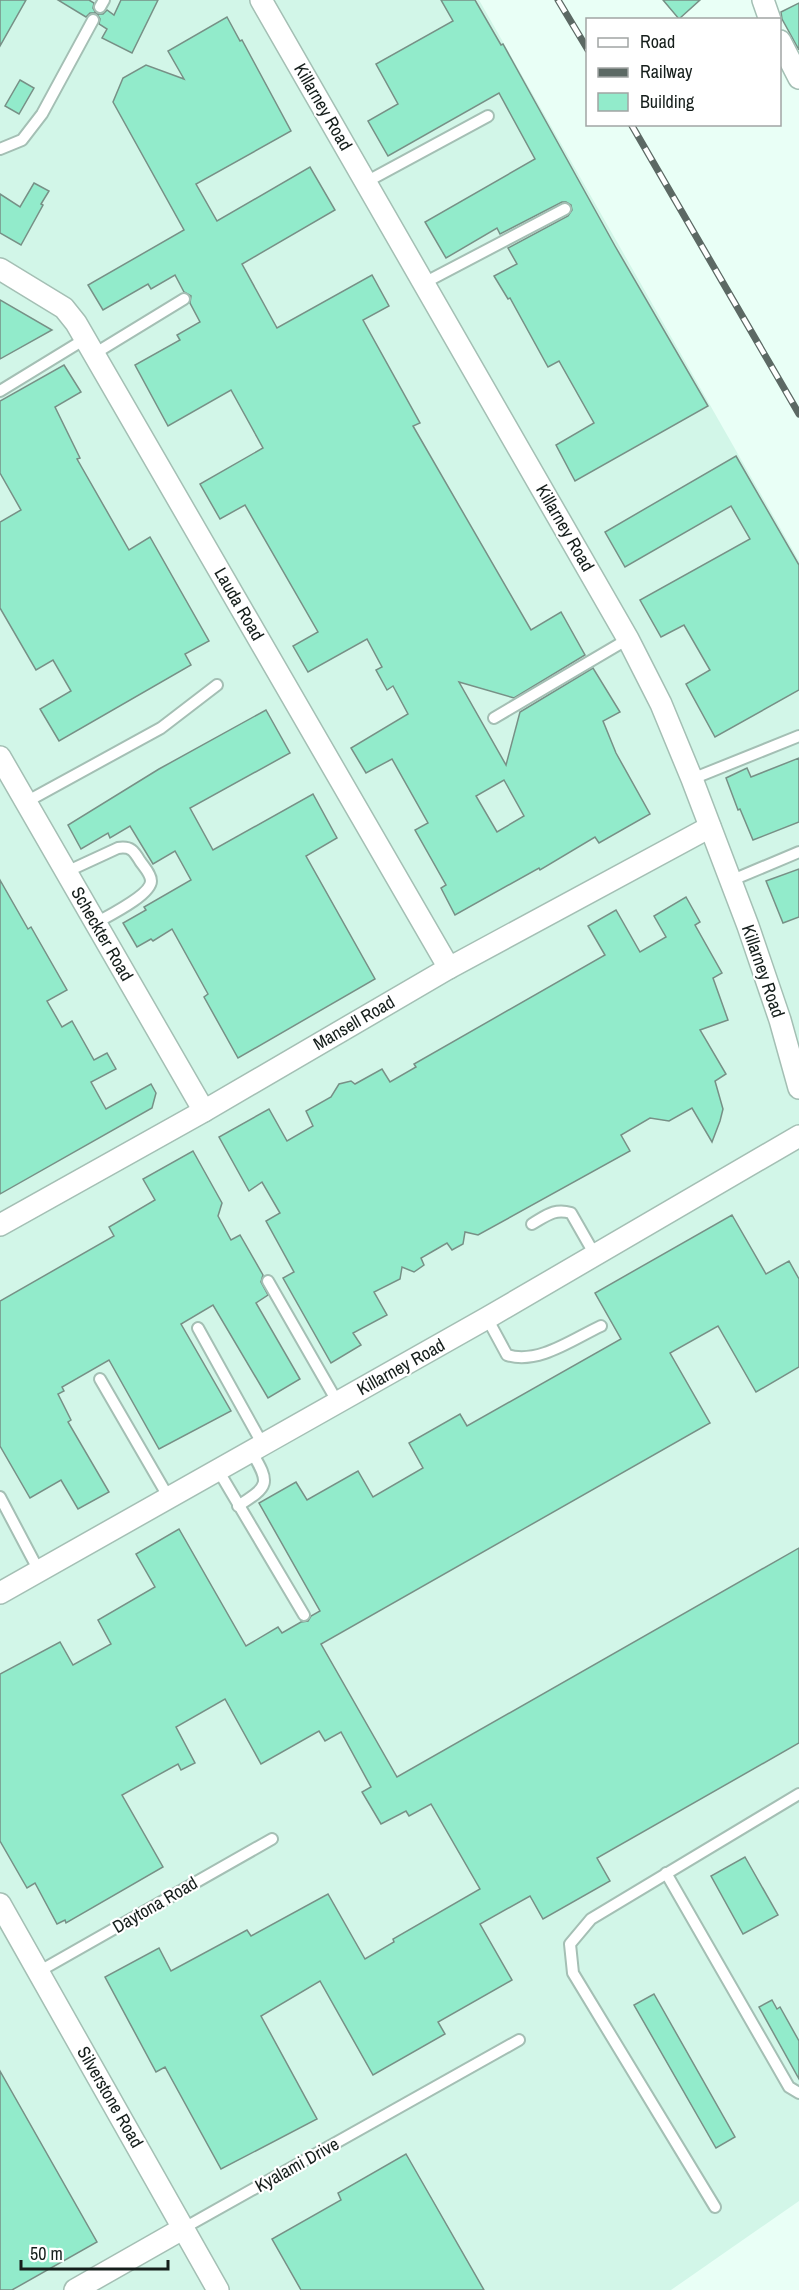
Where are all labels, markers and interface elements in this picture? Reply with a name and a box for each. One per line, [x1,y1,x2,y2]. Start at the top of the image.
legend [586,18,781,126]
text: Road [640,29,675,54]
street label: Killarney Road [288,59,358,155]
text: Railway [640,59,693,84]
text: Building [640,89,695,114]
street label: Killarney Road [530,480,600,576]
street label: Lauda Road [208,563,270,645]
street label: Scheckter Road [65,882,140,985]
street label: Killarney Road [736,921,791,1021]
street label: Mansell Road [308,989,399,1056]
street label: Killarney Road [352,1332,449,1401]
street label: Daytona Road [108,1870,202,1939]
street label: Silverstone Road [71,2041,150,2152]
street label: Kyalami Drive [250,2131,343,2198]
scale bar [21,2233,168,2271]
text: 50 m [30,2241,63,2266]

